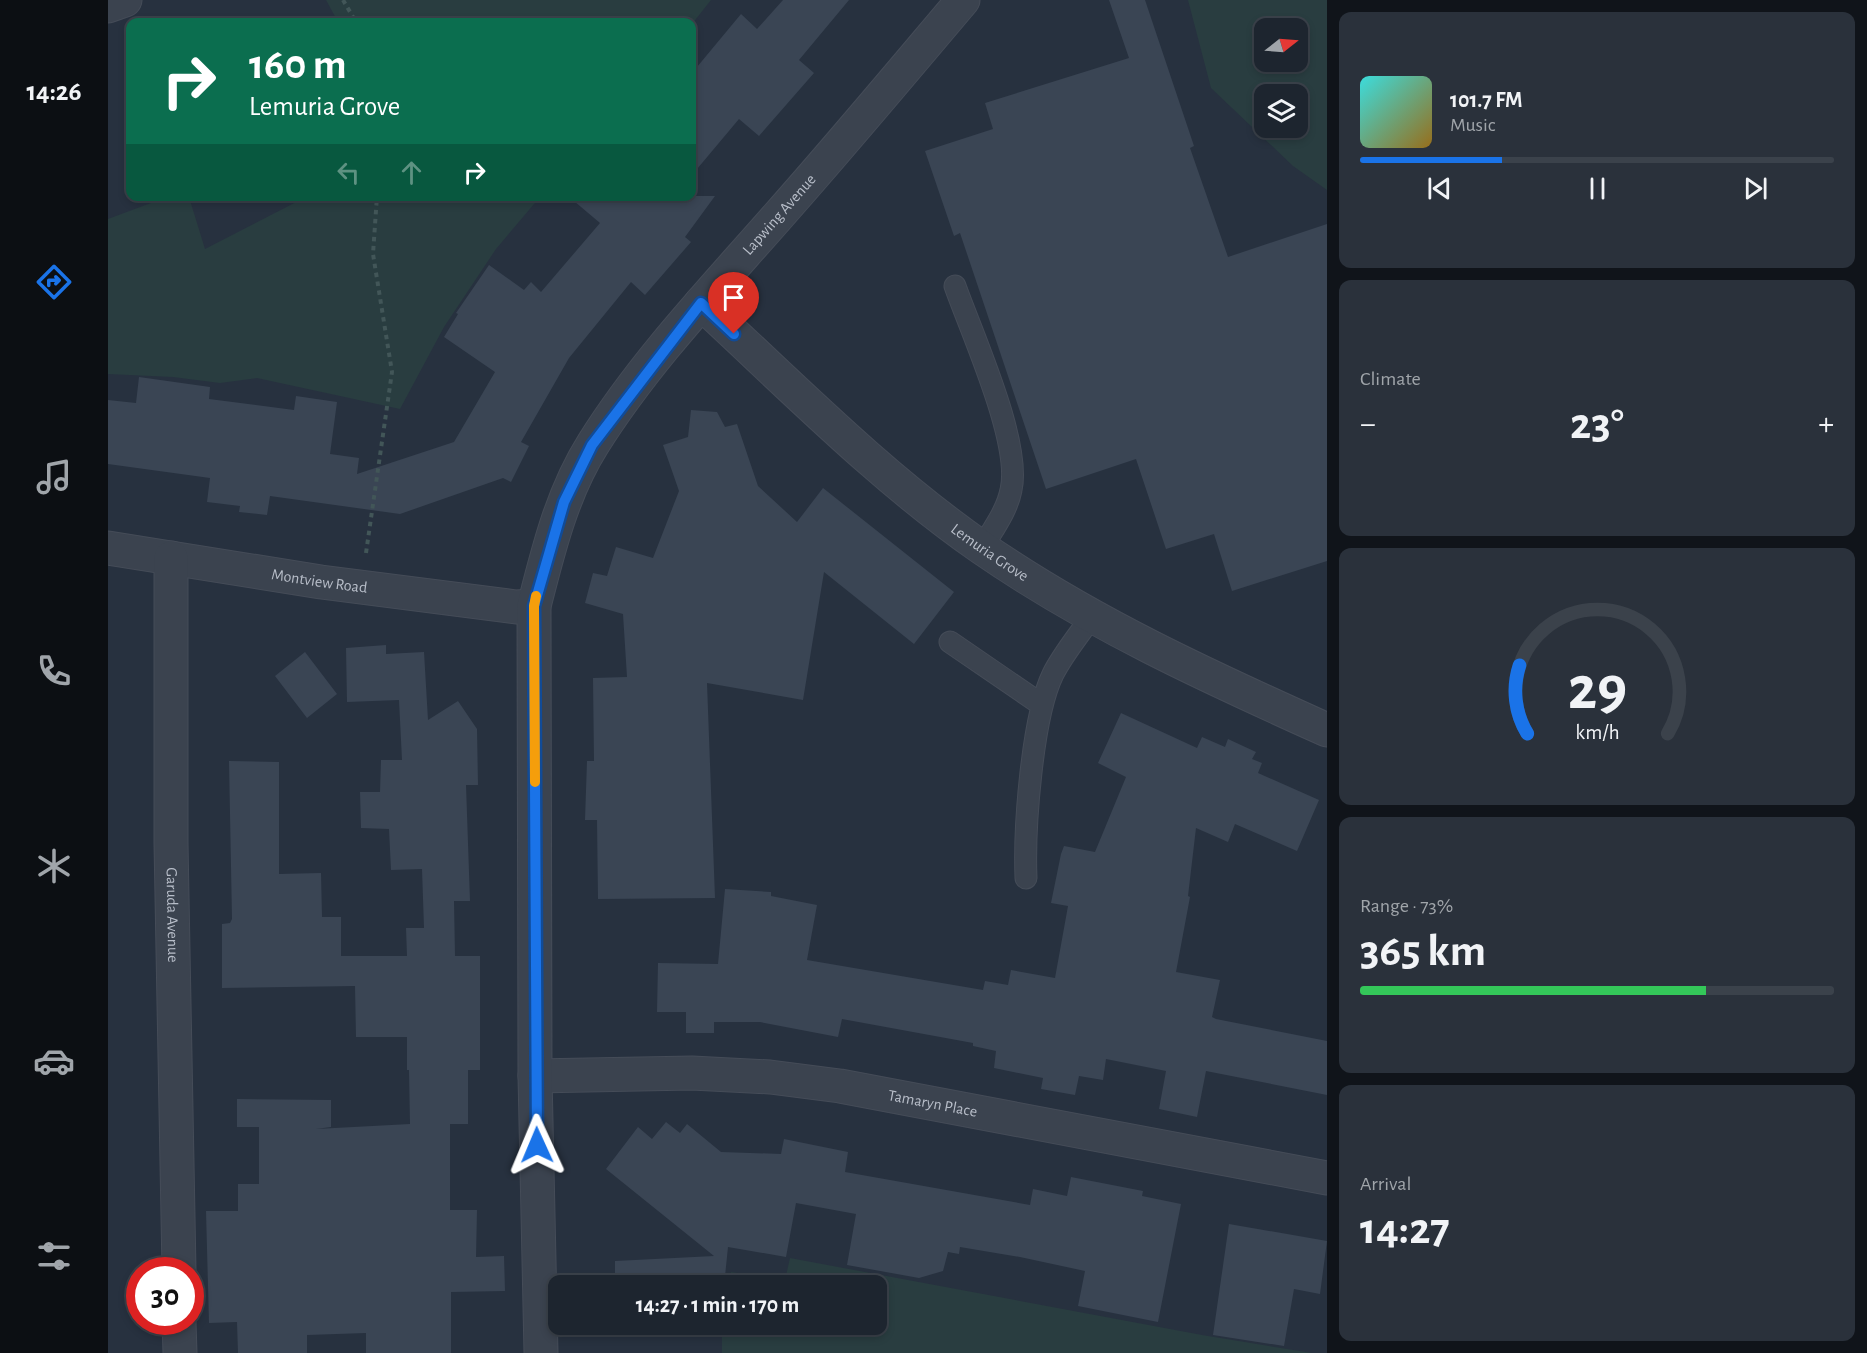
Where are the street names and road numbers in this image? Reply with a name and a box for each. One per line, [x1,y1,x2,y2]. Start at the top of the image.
street label: Lapwing Avenue [740,171,819,258]
street label: Lemuria Grove [948,520,1031,584]
street label: Montview Road [270,566,368,596]
street label: Garuda Avenue [163,867,181,963]
street label: Tamaryn Place [887,1087,979,1120]

